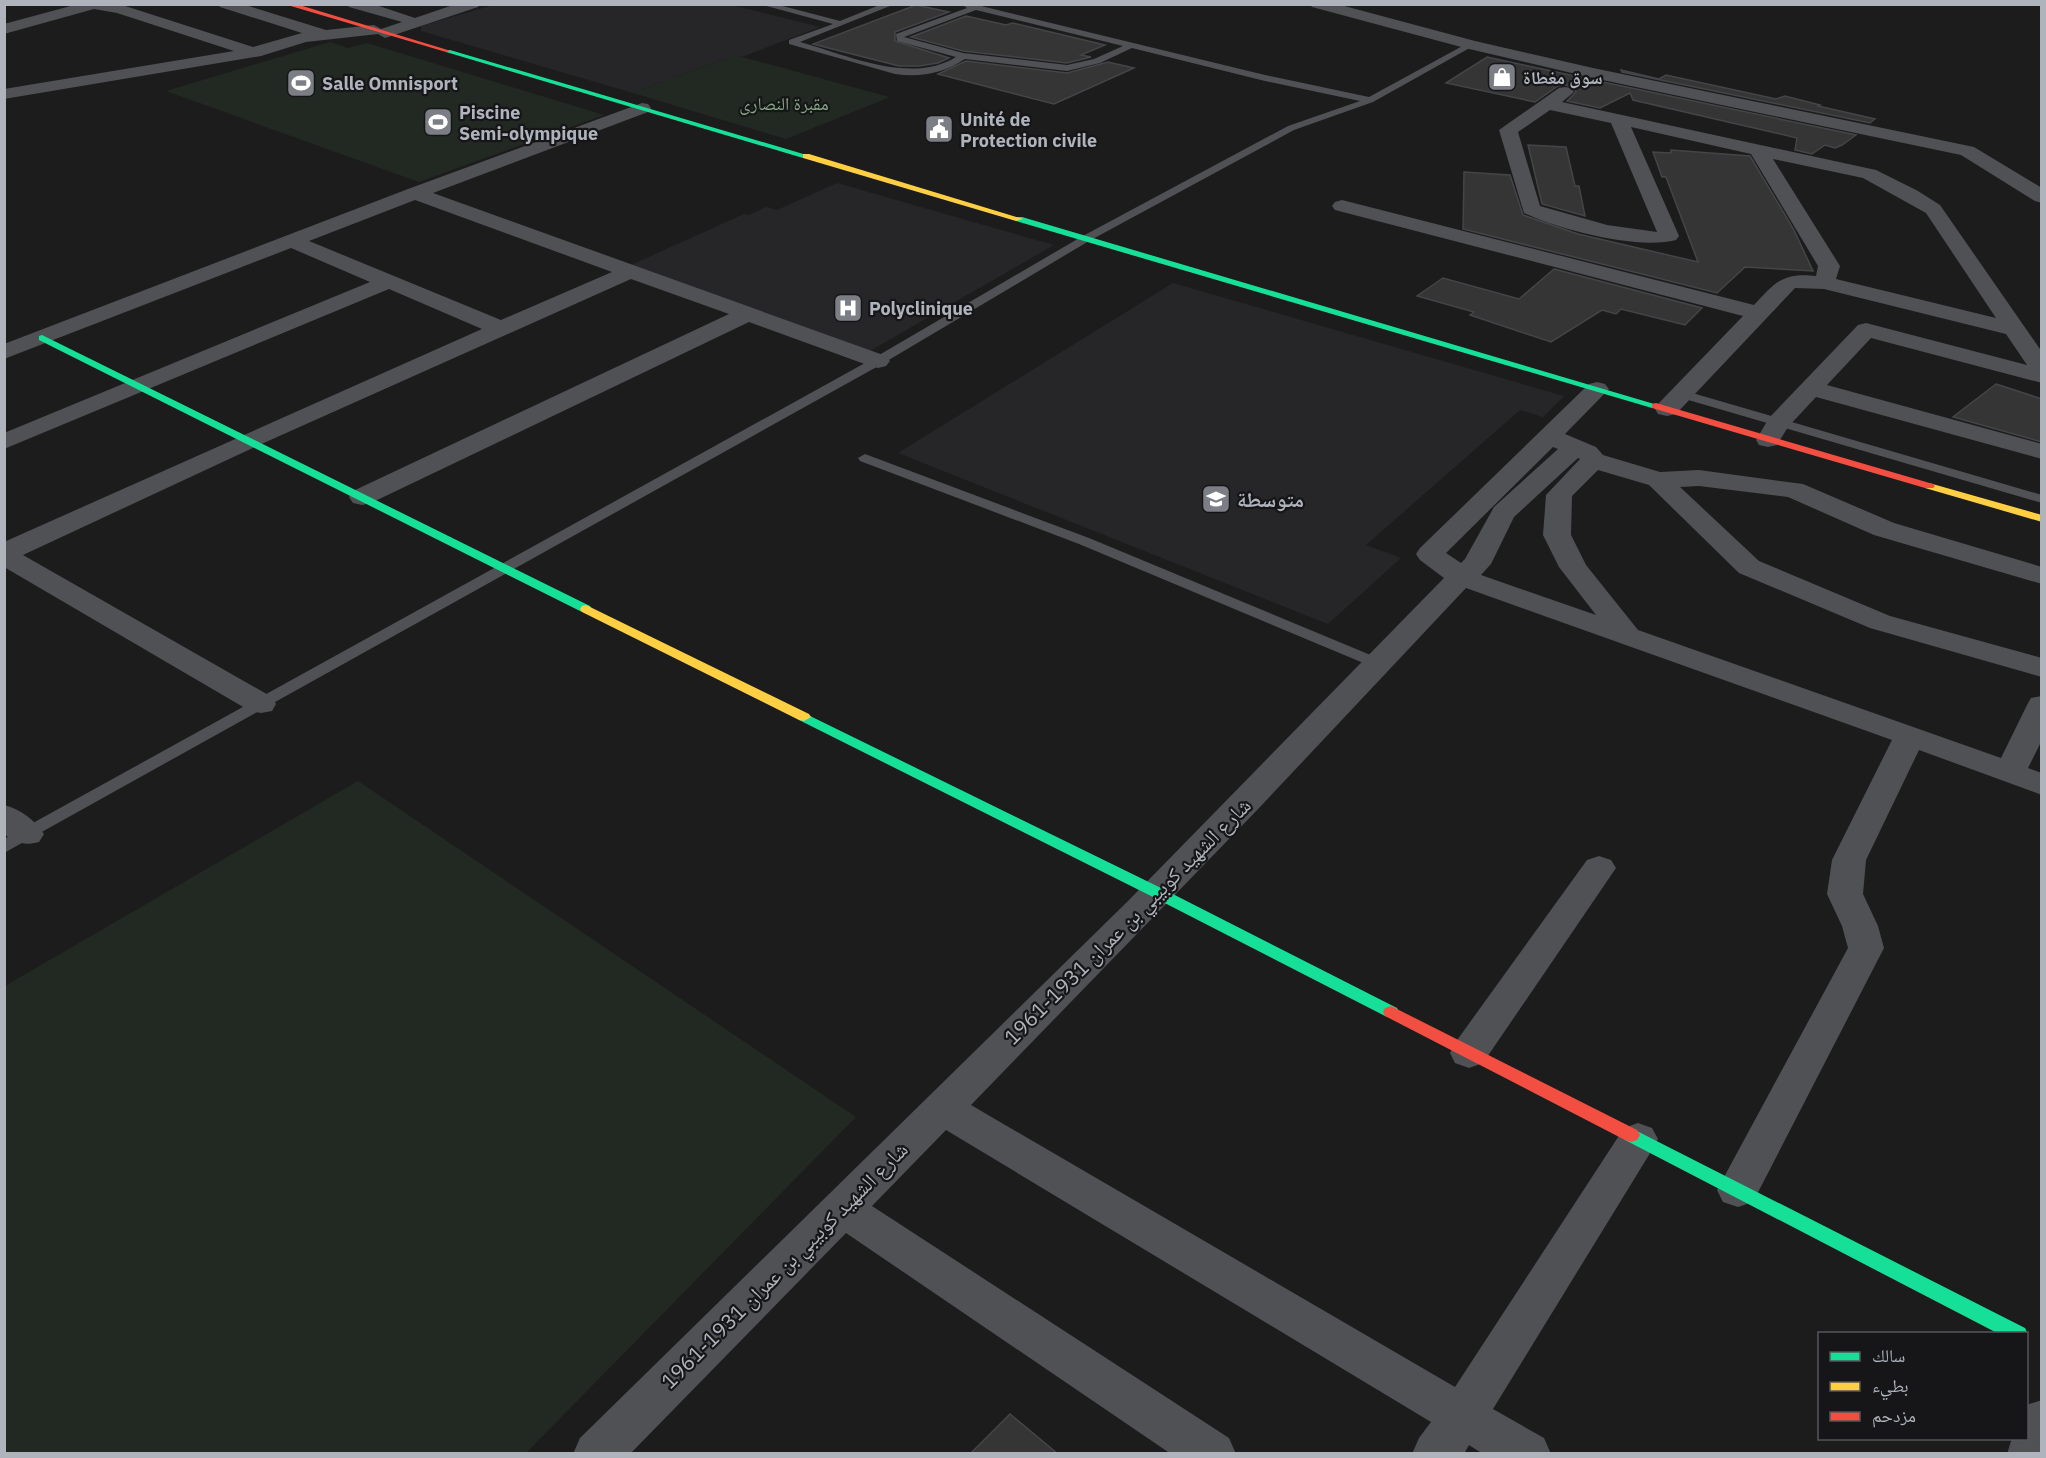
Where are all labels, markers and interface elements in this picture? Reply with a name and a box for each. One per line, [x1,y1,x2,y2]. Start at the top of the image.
shop icon: سوق مغطاة [1486,61,1518,93]
place label: سوق مغطاة [1523,66,1603,89]
sports icon: Salle Omnisport [285,67,317,99]
place label: Salle Omnisport [322,72,458,95]
park label: مقبرة النصارى [739,92,829,115]
place label: Piscine Semi-olympique [459,101,598,145]
sports icon: Piscine Semi-olympique [422,106,454,138]
place label: Unité de Protection civile [960,108,1097,152]
public building icon: Unité de Protection civile [923,113,955,145]
hospital icon: Polyclinique [832,292,864,324]
place label: Polyclinique [869,297,973,320]
school or university icon: متوسطة [1200,483,1232,515]
place label: متوسطة [1237,485,1304,513]
street label: شارع الشهيد كوبيبي بن عمران 1931-1961 [997,791,1259,1053]
street label: شارع الشهيد كوبيبي بن عمران 1931-1961 [654,1135,916,1397]
legend [1818,1332,2028,1440]
text: سالك [1872,1344,1905,1367]
text: بطيء [1872,1374,1909,1401]
text: مزدحم [1872,1404,1916,1428]

